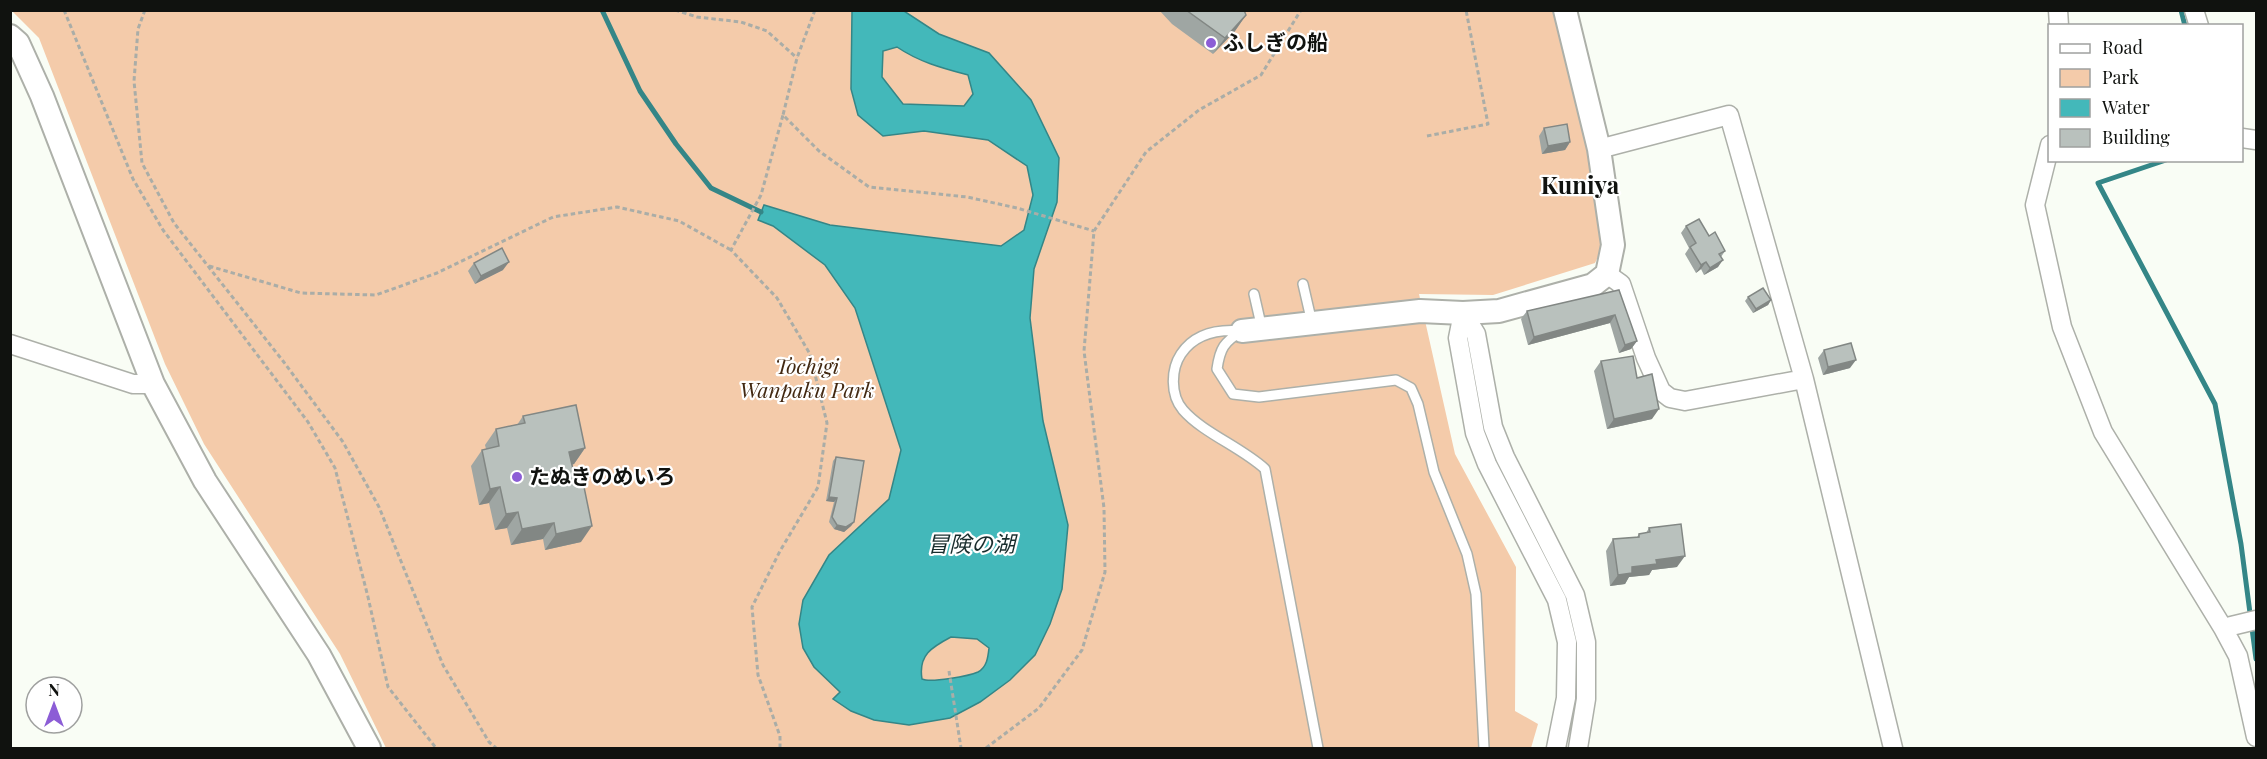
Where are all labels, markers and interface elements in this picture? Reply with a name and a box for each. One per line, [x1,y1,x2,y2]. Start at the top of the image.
legend [2048,24,2243,162]
place label: ふしぎの船 [1223,27,1328,55]
text: Road [2102,35,2143,59]
marker: ふしぎの船 [1204,36,1218,50]
text: Park [2102,65,2139,89]
text: Water [2101,95,2150,119]
text: Building [2102,125,2170,149]
district label: Kuniya [1541,168,1620,200]
park label: Tochigi Wanpaku Park [740,351,874,403]
place label: たぬきのめいろ [529,461,676,489]
marker: たぬきのめいろ [510,470,524,484]
water label: 冒険の湖 [927,528,1018,558]
north arrow [24,675,84,735]
text: N [48,679,60,700]

